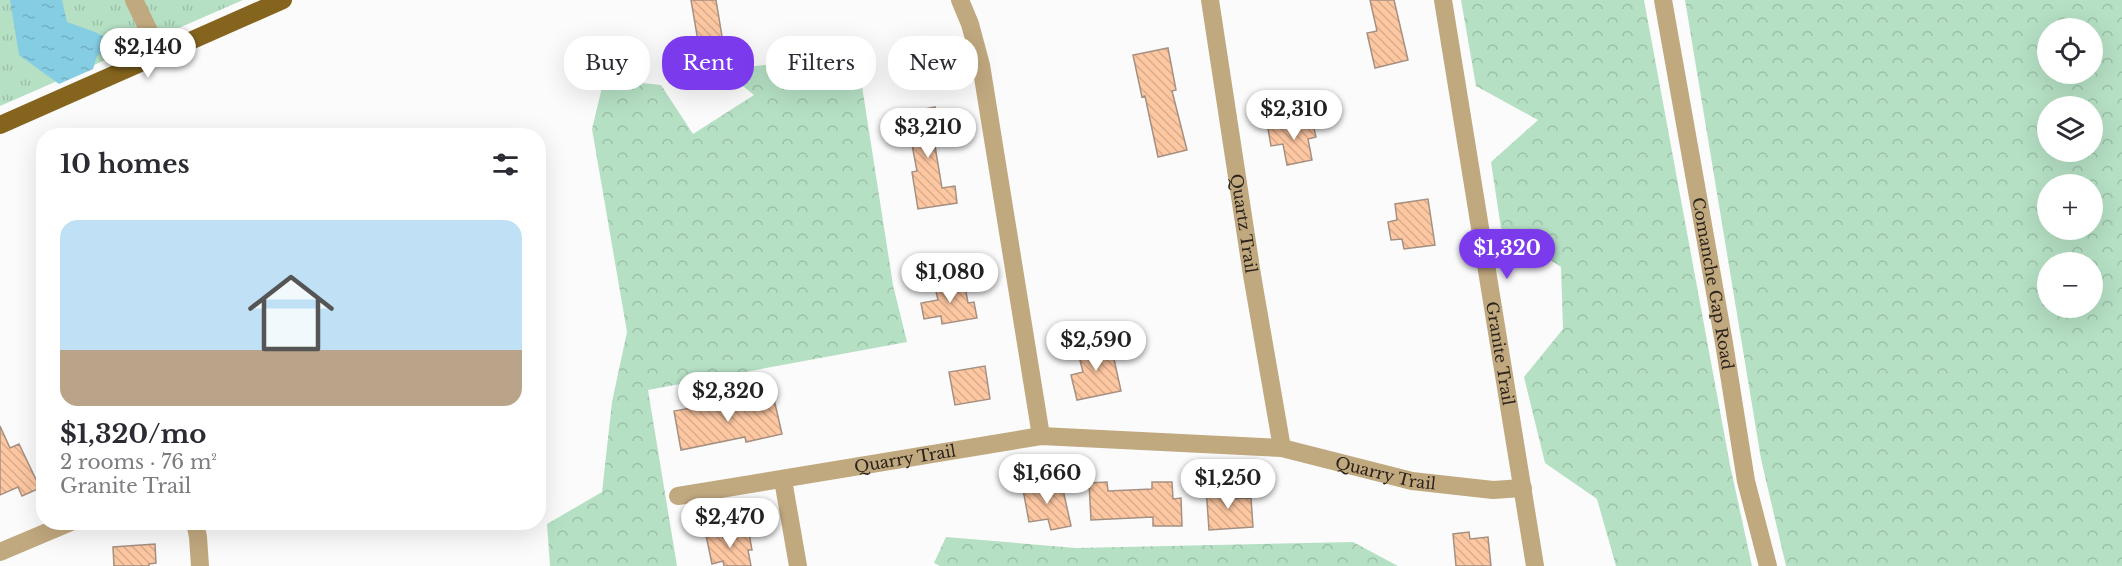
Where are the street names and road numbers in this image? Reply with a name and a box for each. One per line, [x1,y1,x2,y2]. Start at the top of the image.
street label: Quartz Trail [1227,172,1262,275]
street label: Comanche Gap Road [1688,196,1738,371]
street label: Granite Trail [1482,300,1519,407]
street label: Quarry Trail [853,440,957,477]
street label: Quarry Trail [1333,452,1437,494]

